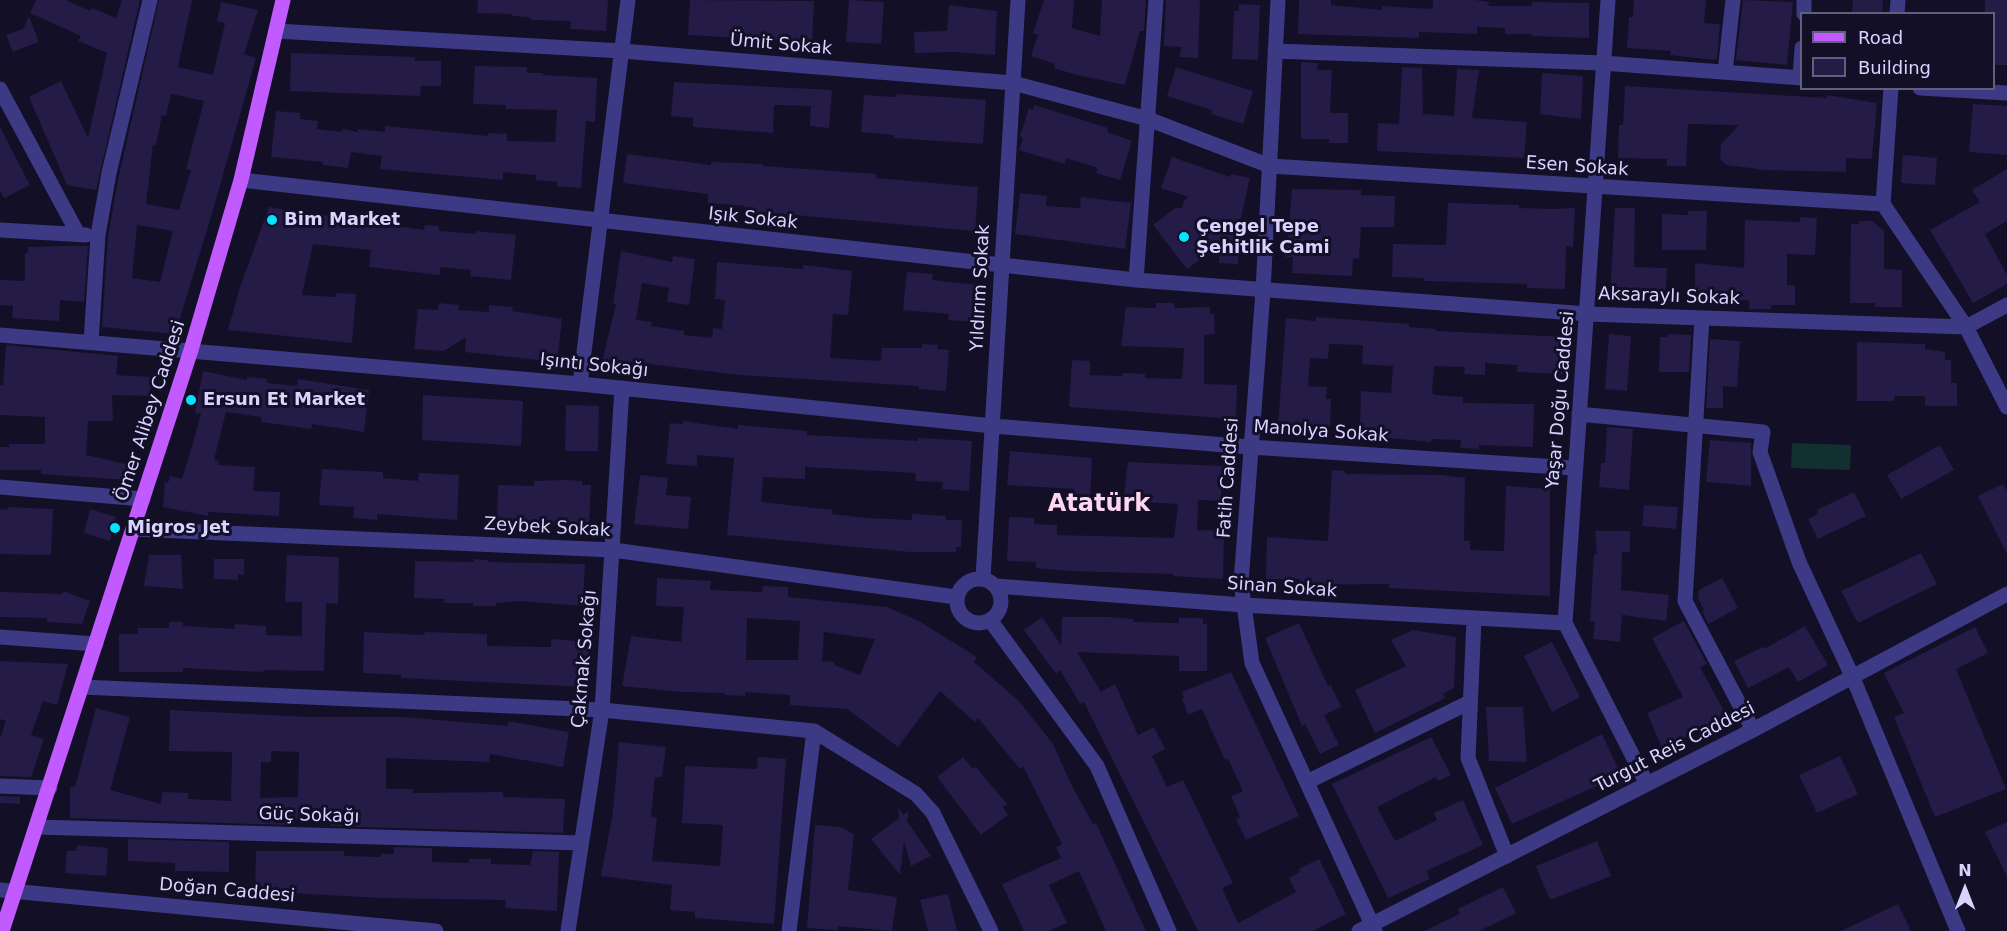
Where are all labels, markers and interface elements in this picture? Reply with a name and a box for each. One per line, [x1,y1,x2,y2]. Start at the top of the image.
legend [1800,12,1995,90]
text: Road [1858,27,1903,48]
street label: Ümit Sokak [729,30,833,60]
text: Building [1858,57,1931,78]
street label: Esen Sokak [1525,153,1629,181]
street label: Işık Sokak [707,204,799,234]
place label: Bim Market [284,209,400,231]
marker: Bim Market [265,213,279,227]
place label: Çengel Tepe Şehitlik Cami [1196,216,1330,258]
street label: Yıldırım Sokak [967,224,995,352]
marker: Çengel Tepe Şehitlik Cami [1177,230,1191,244]
street label: Aksaraylı Sokak [1598,284,1740,310]
street label: Yaşar Doğu Caddesi [1542,310,1580,490]
street label: Ömer Alibey Caddesi [112,318,190,504]
street label: Işıntı Sokağı [539,350,649,382]
place label: Ersun Et Market [203,389,365,411]
marker: Ersun Et Market [184,393,198,407]
street label: Fatih Caddesi [1214,417,1244,539]
street label: Manolya Sokak [1253,417,1389,447]
district label: Atatürk [1048,491,1150,519]
street label: Zeybek Sokak [483,514,611,542]
place label: Migros Jet [127,517,230,539]
marker: Migros Jet [108,521,122,535]
street label: Sinan Sokak [1226,573,1338,603]
street label: Çakmak Sokağı [568,589,602,729]
street label: Turgut Reis Caddesi [1591,698,1759,798]
street label: Güç Sokağı [258,803,360,829]
north arrow [1935,859,1995,919]
text: N [1958,861,1972,880]
street label: Doğan Caddesi [158,874,296,908]

